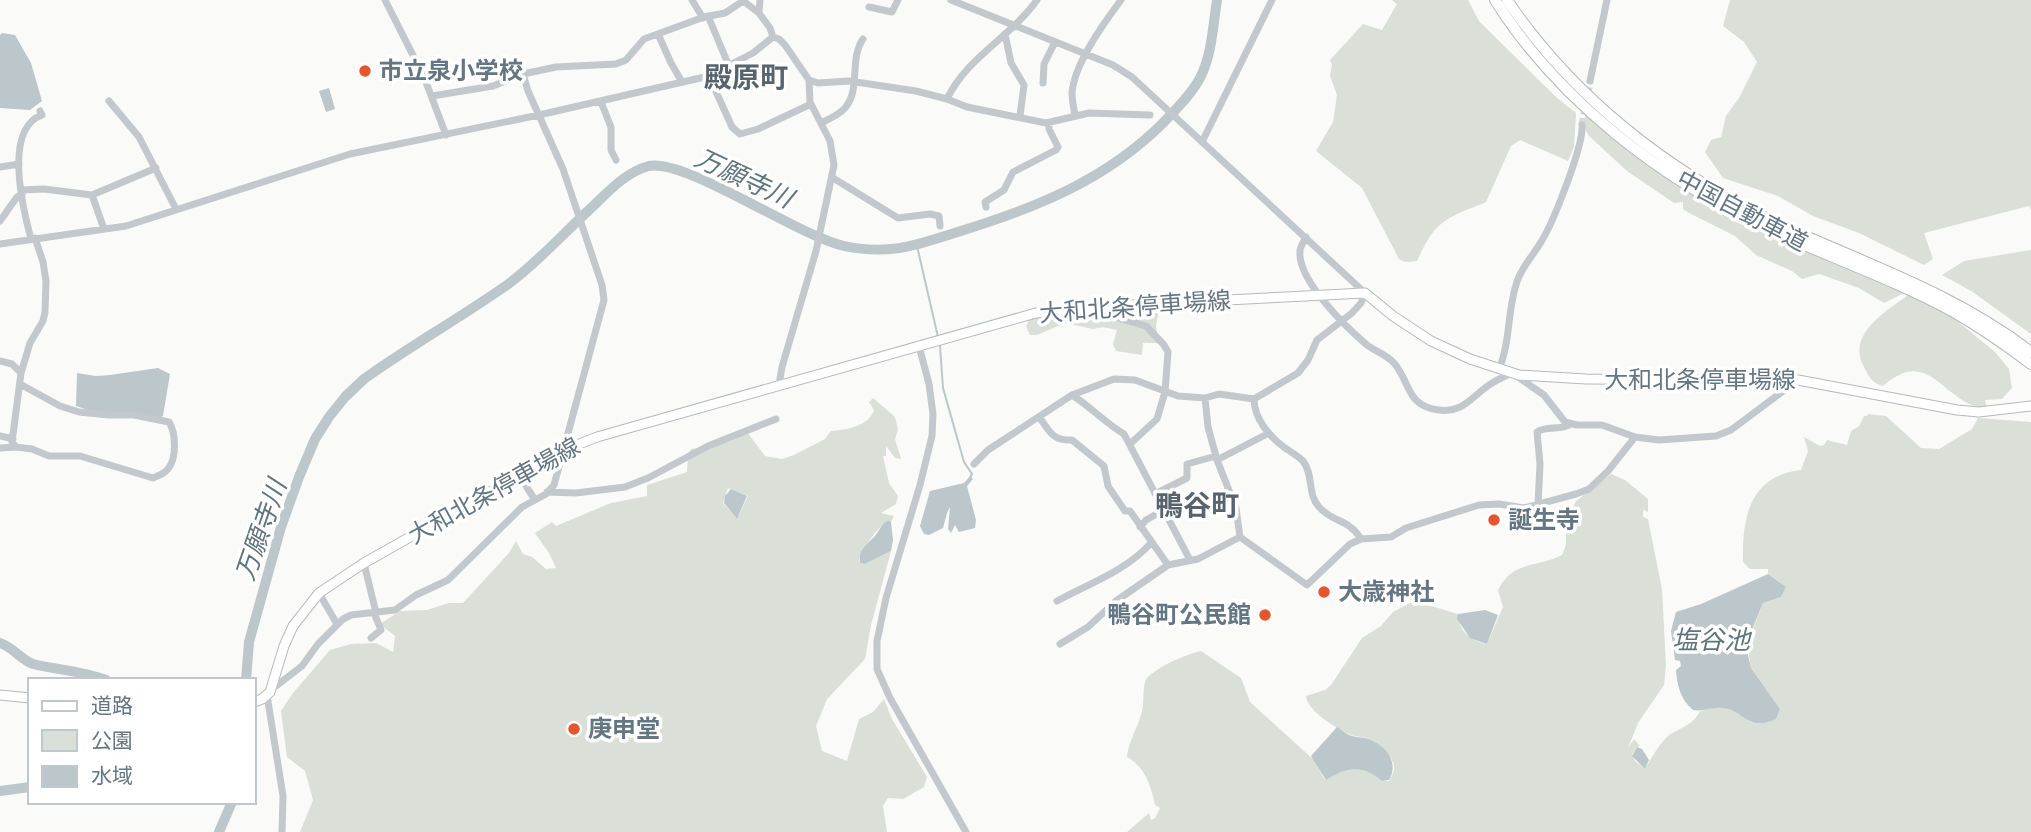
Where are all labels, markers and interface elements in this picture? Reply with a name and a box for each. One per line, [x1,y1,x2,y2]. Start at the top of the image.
place label: 市立泉小学校 [379,55,523,84]
district label: 殿原町 [704,60,788,93]
marker: 市立泉小学校 [357,63,373,79]
water label: 万願寺川 [691,142,801,215]
street label: 中国自動車道 [1672,163,1813,256]
street label: 大和北条停車場線 [1038,284,1232,327]
street label: 大和北条停車場線 [1604,364,1796,393]
street label: 大和北条停車場線 [402,430,584,549]
water label: 万願寺川 [229,473,293,584]
district label: 鴨谷町 [1155,488,1239,521]
place label: 誕生寺 [1508,504,1580,533]
marker: 誕生寺 [1486,512,1502,528]
place label: 大歳神社 [1338,576,1434,605]
marker: 大歳神社 [1316,584,1332,600]
place label: 鴨谷町公民館 [1107,599,1251,628]
marker: 鴨谷町公民館 [1257,607,1273,623]
water label: 塩谷池 [1672,624,1753,655]
legend [28,678,256,804]
text: 道路 [91,692,133,718]
place label: 庚申堂 [588,713,660,742]
marker: 庚申堂 [566,721,582,737]
text: 公園 [91,727,133,753]
text: 水域 [91,762,133,788]

